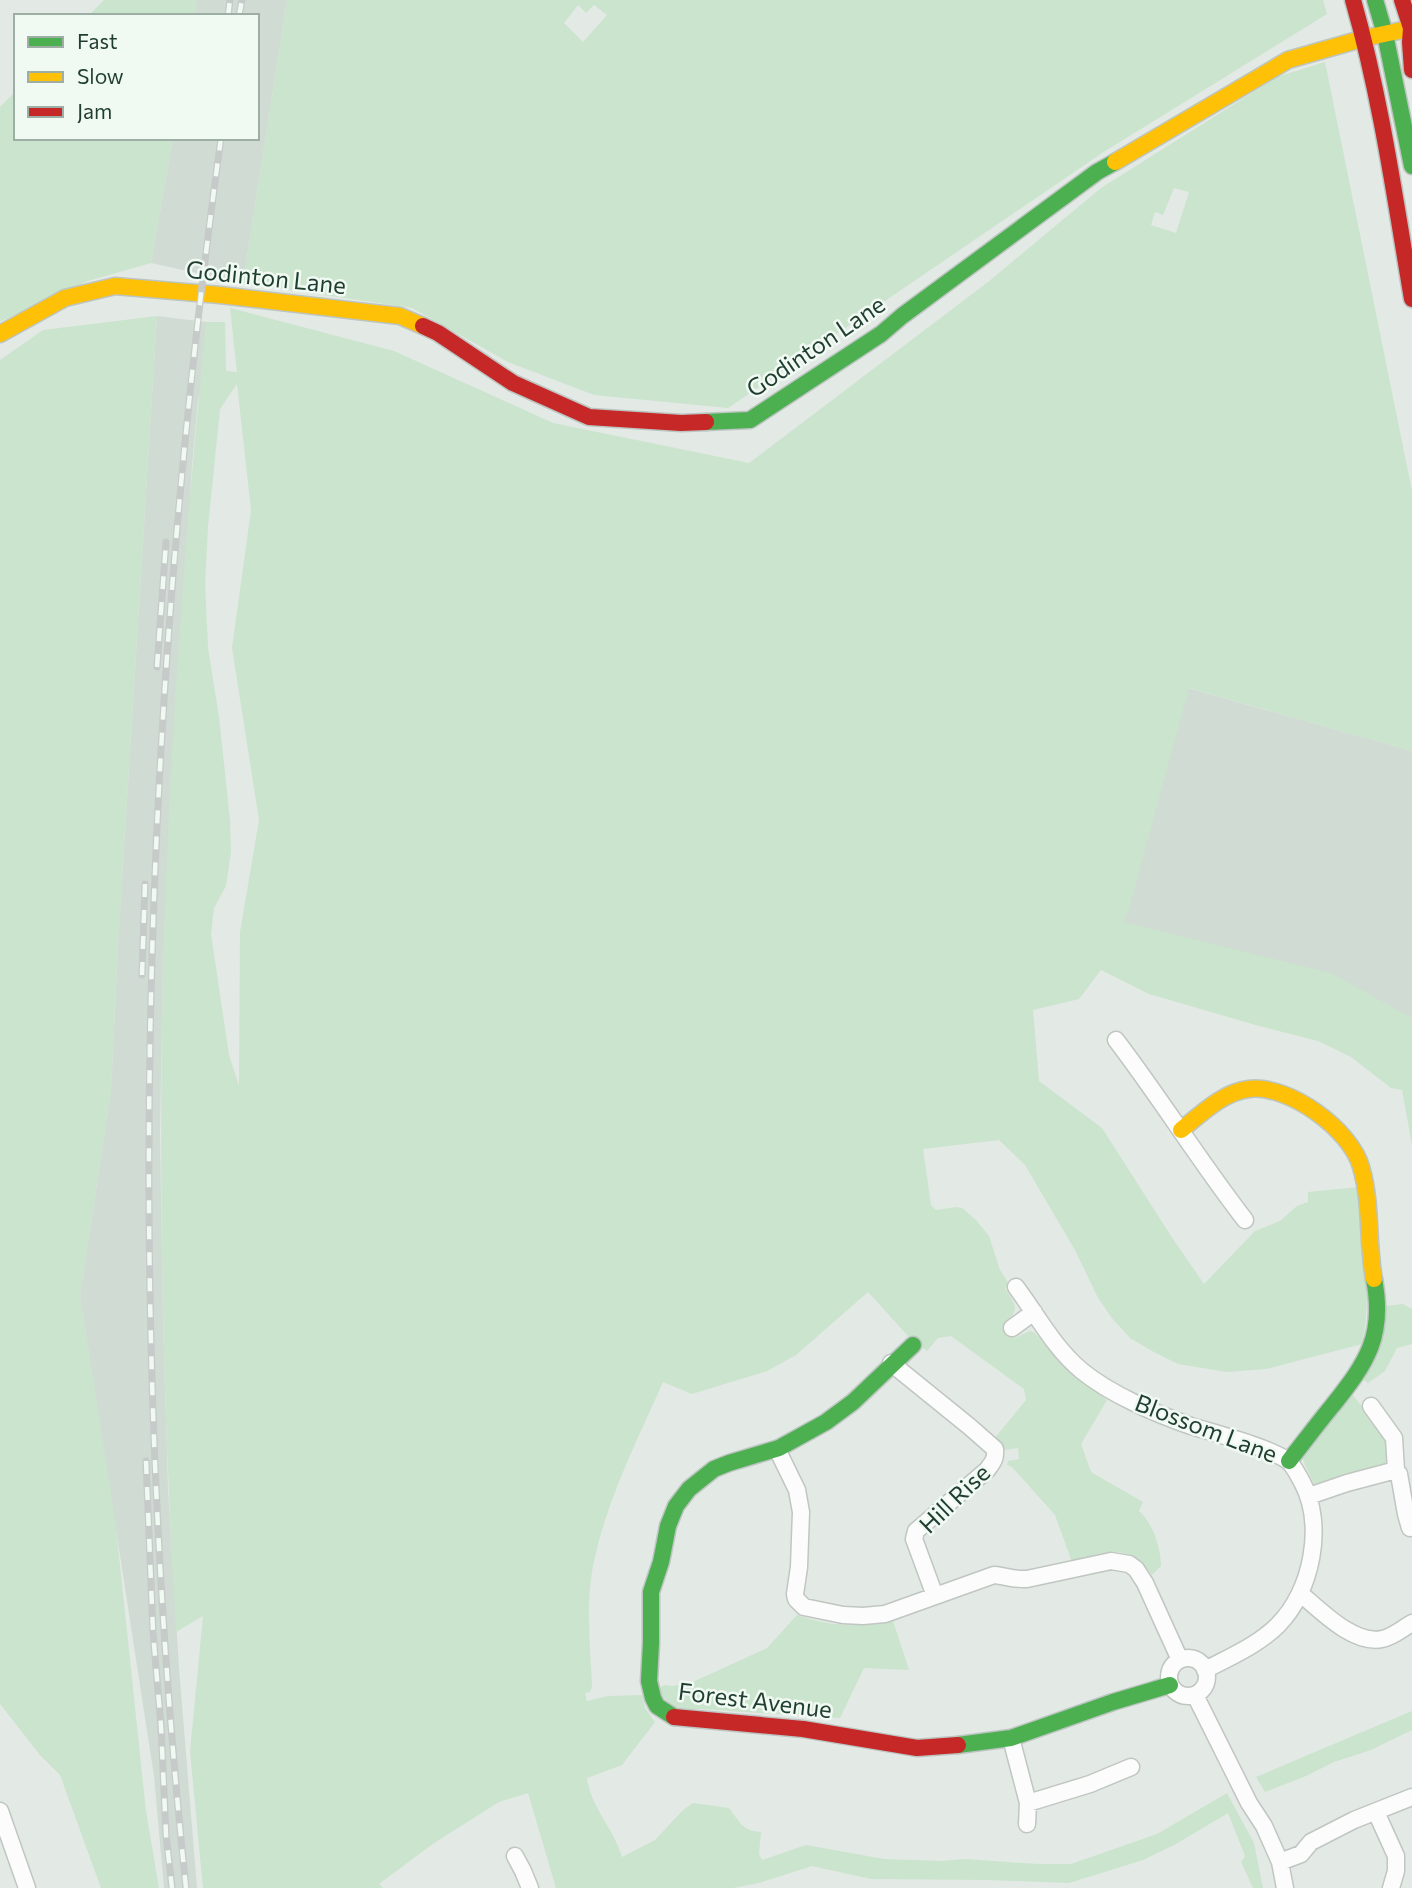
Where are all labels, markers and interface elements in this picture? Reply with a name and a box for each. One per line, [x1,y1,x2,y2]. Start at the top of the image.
legend [14,14,259,140]
text: Fast [77,28,118,53]
text: Slow [77,63,124,88]
text: Jam [77,98,112,123]
street label: Godinton Lane [185,254,348,299]
street label: Godinton Lane [740,289,890,403]
street label: Blossom Lane [1131,1387,1282,1468]
street label: Hill Rise [913,1457,995,1538]
street label: Forest Avenue [677,1676,834,1723]

